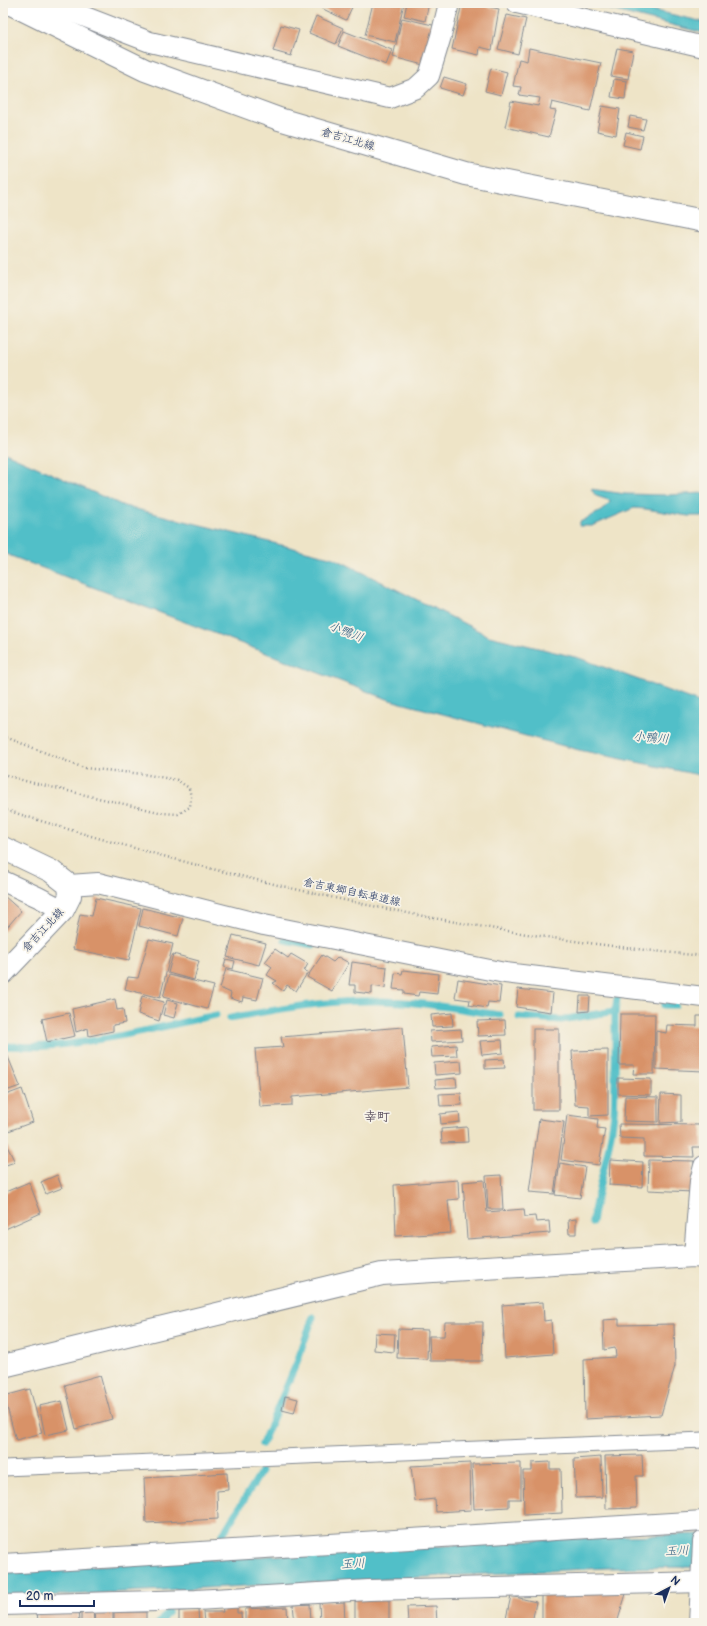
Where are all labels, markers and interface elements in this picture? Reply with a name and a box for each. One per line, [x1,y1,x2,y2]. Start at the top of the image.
street label: 倉吉江北線 [320,125,376,153]
water label: 小鴨川 [327,619,365,645]
water label: 小鴨川 [633,729,669,747]
street label: 倉吉東郷自転車道線 [302,875,402,909]
street label: 倉吉江北線 [19,905,67,955]
district label: 幸町 [364,1109,390,1125]
water label: 玉川 [665,1543,689,1559]
water label: 玉川 [340,1556,366,1572]
north arrow [649,1568,689,1608]
text: N [668,1573,683,1588]
scale bar [20,1582,94,1608]
text: 20 m [26,1589,53,1604]

